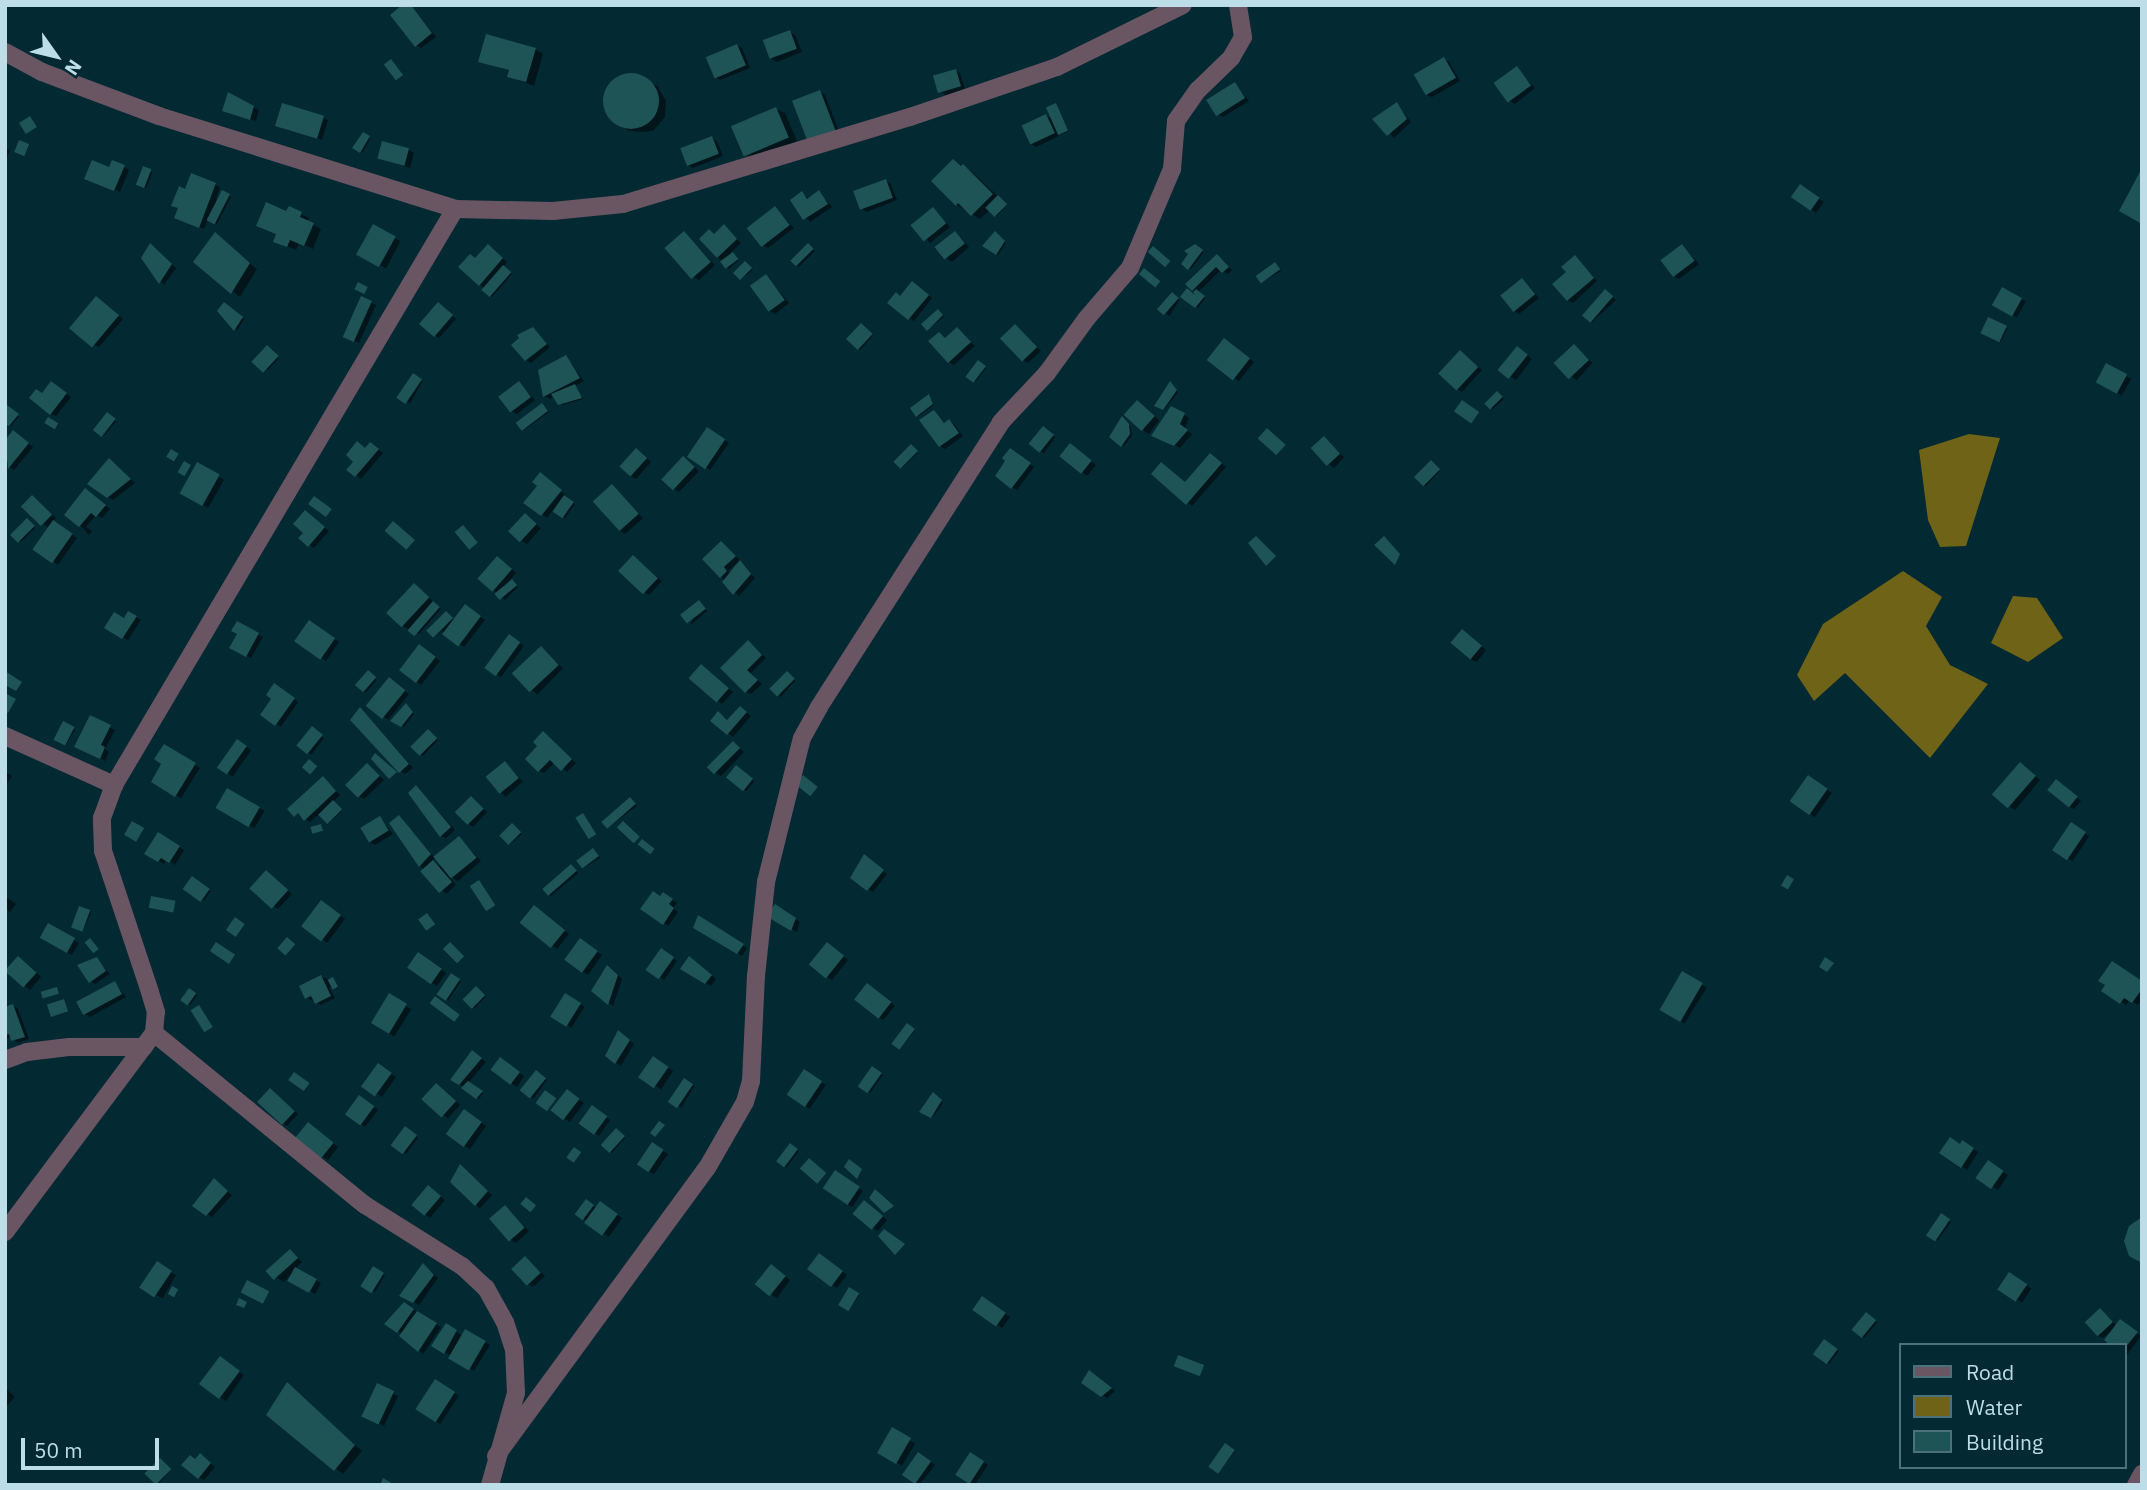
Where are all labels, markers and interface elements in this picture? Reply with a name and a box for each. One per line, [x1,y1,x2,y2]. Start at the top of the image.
north arrow [21,21,91,91]
text: N [60,55,87,80]
legend [1898,1343,2126,1469]
text: Road [1966,1358,2014,1386]
text: Water [1966,1393,2022,1421]
scale bar [24,1424,163,1468]
text: Building [1966,1428,2043,1456]
text: 50 m [34,1436,83,1464]

